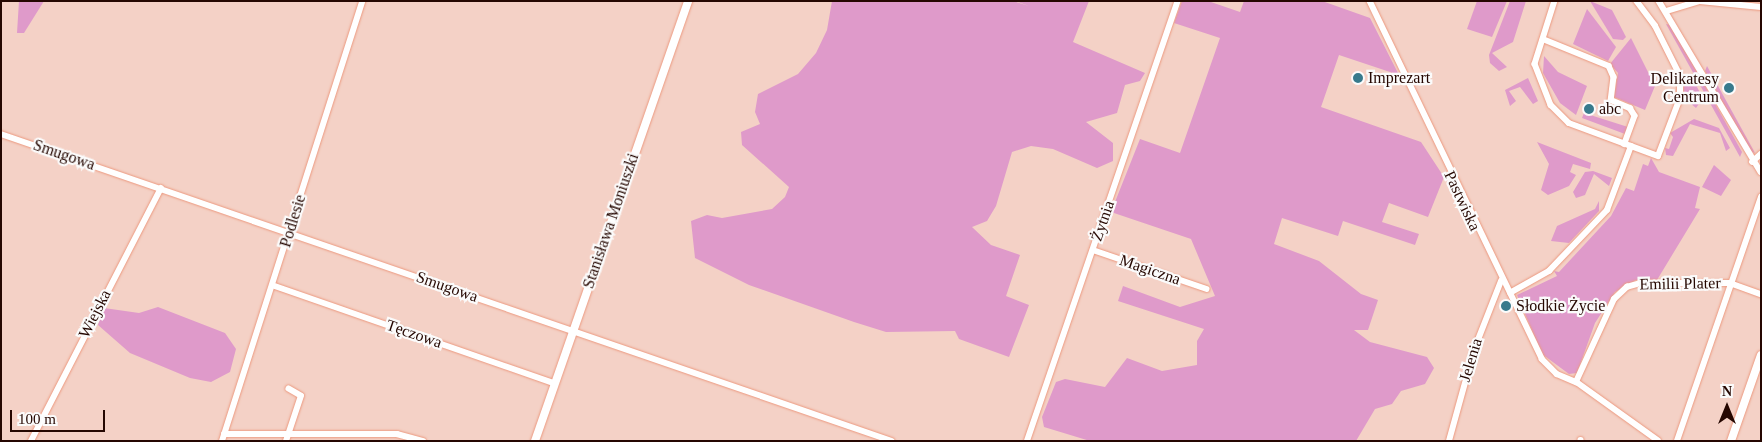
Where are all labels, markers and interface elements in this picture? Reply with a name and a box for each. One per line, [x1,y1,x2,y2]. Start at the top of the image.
place label: Imprezart [1368,68,1430,88]
place label: Delikatesy Centrum [1651,69,1719,107]
marker: Imprezart [1352,72,1364,84]
marker: Delikatesy Centrum [1723,82,1735,94]
place label: abc [1599,99,1621,119]
marker: abc [1583,103,1595,115]
street label: Smugowa [31,136,97,174]
street label: Stanisława Moniuszki [579,151,643,291]
street label: Pastwiska [1440,168,1484,234]
street label: Podlesie [276,192,310,250]
street label: Żytnia [1087,198,1119,244]
street label: Magiczna [1117,251,1183,289]
street label: Smugowa [414,268,480,306]
street label: Emilii Plater [1639,274,1721,294]
street label: Wiejska [75,287,115,341]
place label: Słodkie Życie [1516,296,1605,316]
marker: Słodkie Życie [1500,300,1512,312]
street label: Tęczowa [384,316,444,352]
street label: Jelenia [1455,336,1487,384]
north arrow [1702,382,1752,432]
text: N [1722,384,1732,399]
scale bar [12,400,108,432]
text: 100 m [18,411,56,427]

